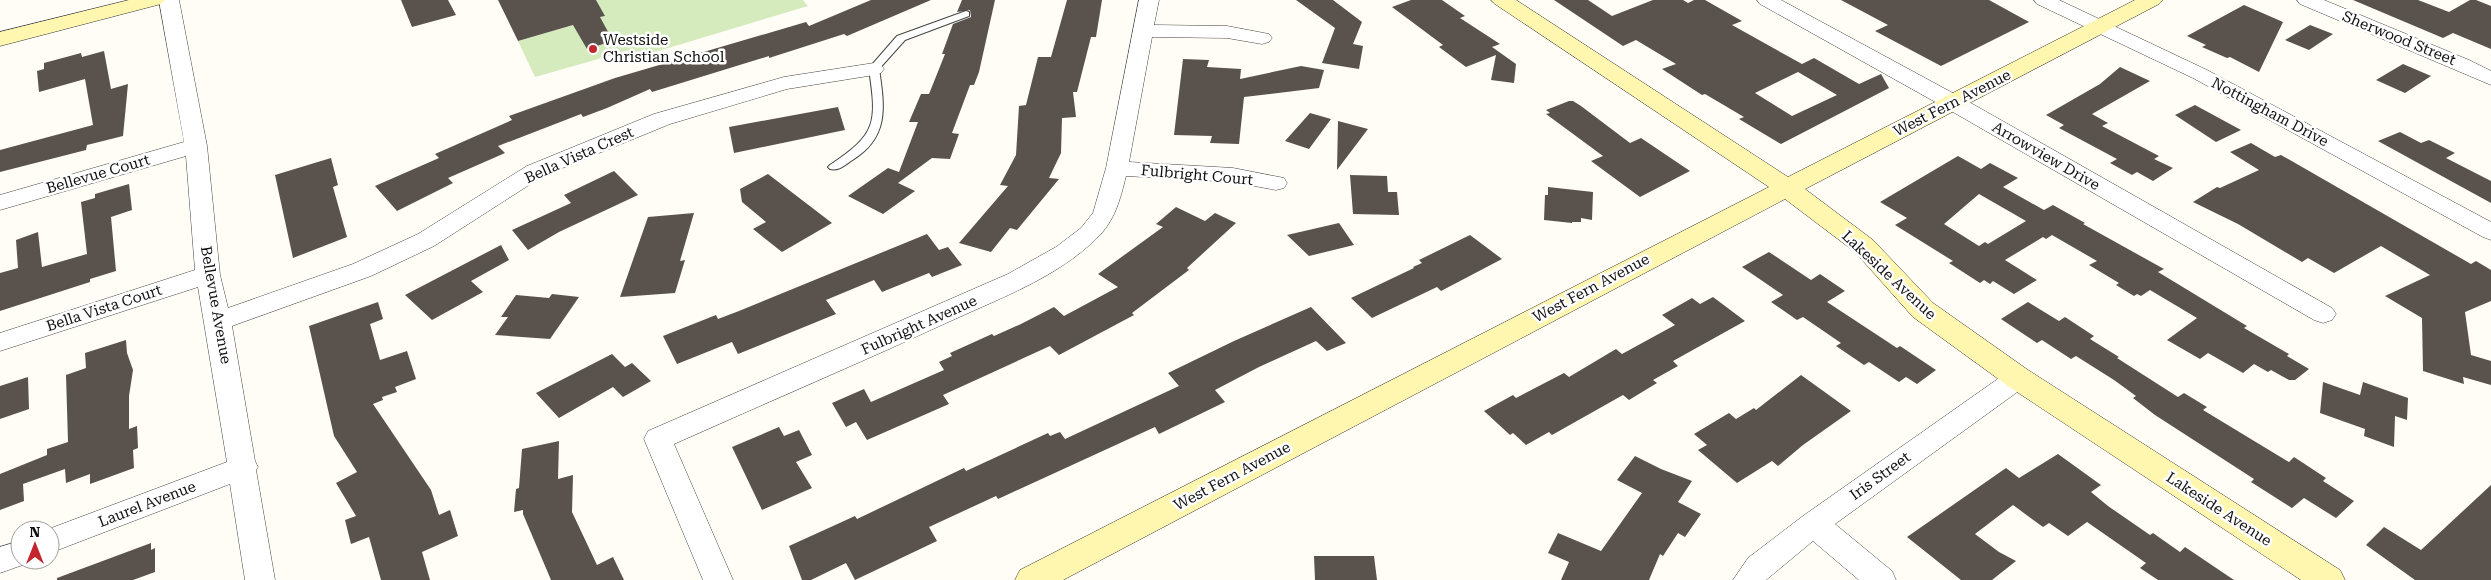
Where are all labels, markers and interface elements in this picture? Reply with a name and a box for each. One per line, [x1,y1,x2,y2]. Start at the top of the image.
street label: Sherwood Street [2340,7,2459,69]
place label: Westside Christian School [603,31,725,66]
marker: Westside Christian School [587,43,599,55]
street label: West Fern Avenue [1890,66,2014,140]
street label: Nottingham Drive [2208,74,2332,150]
street label: Arrowview Drive [1989,118,2103,194]
street label: Bella Vista Crest [522,123,637,187]
street label: Bellevue Court [44,150,152,197]
street label: Fulbright Court [1140,161,1254,189]
street label: Lakeside Avenue [1838,227,1940,323]
street label: Bellevue Avenue [197,245,235,365]
street label: West Fern Avenue [1530,250,1652,326]
street label: Bella Vista Court [44,281,165,335]
street label: Fulbright Avenue [858,291,980,359]
street label: West Fern Avenue [1171,438,1293,514]
street label: Iris Street [1846,448,1914,504]
street label: Lakeside Avenue [2163,468,2275,550]
street label: Laurel Avenue [96,477,198,531]
north arrow [10,520,60,570]
text: N [30,524,41,540]

